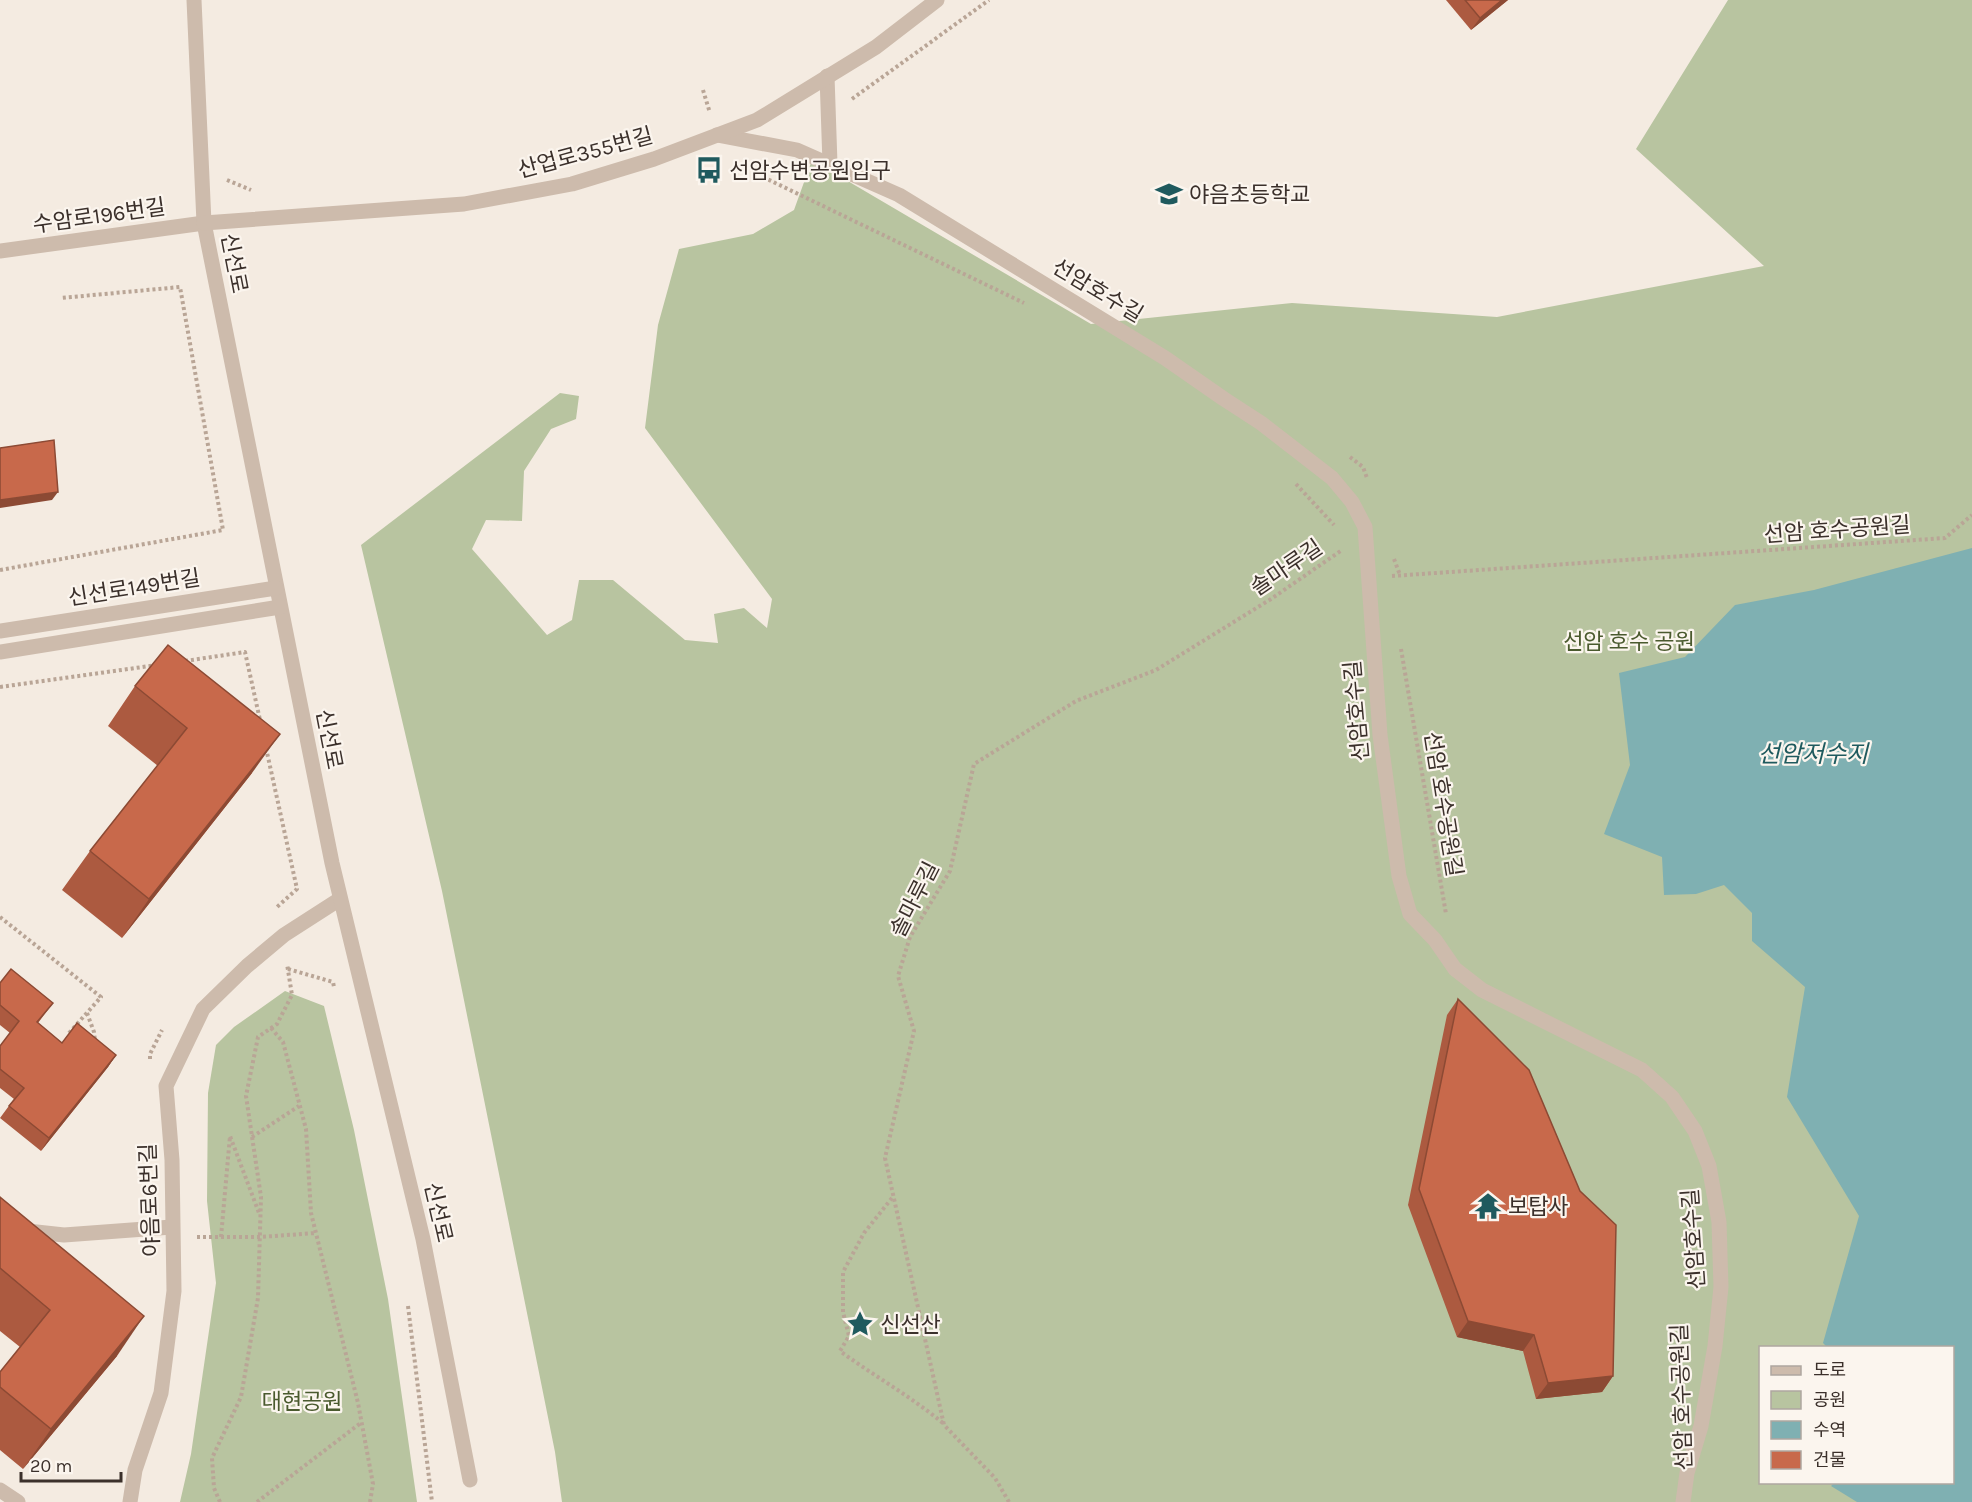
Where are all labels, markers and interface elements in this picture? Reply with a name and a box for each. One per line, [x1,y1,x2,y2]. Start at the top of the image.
street label: 산업로355번길 [515,122,656,184]
bus stop icon: 선암수변공원입구 [694,155,724,185]
place label: 선암수변공원입구 [729,158,891,184]
school or university icon: 야음초등학교 [1154,179,1184,209]
place label: 야음초등학교 [1189,182,1310,208]
street label: 수암로196번길 [31,194,167,238]
street label: 신선로 [215,231,253,295]
street label: 선암호수길 [1047,254,1148,328]
street label: 선암 호수공원길 [1763,512,1911,548]
street label: 솔마루길 [1246,534,1327,601]
street label: 신선로149번길 [66,565,202,611]
park label: 선암 호수 공원 [1563,629,1695,655]
street label: 선암호수길 [1340,659,1374,762]
street label: 신선로 [310,707,348,771]
street label: 선암 호수공원길 [1419,730,1467,879]
water label: 선암저수지 [1758,740,1870,768]
street label: 솔마루길 [885,857,945,941]
street label: 야음로6번길 [135,1143,165,1257]
street label: 신선로 [419,1180,458,1245]
street label: 선암호수길 [1677,1188,1710,1290]
temple icon: 보탑사 [1473,1191,1503,1221]
place label: 보탑사 [1508,1194,1569,1220]
place icon: 신선산 [845,1309,875,1339]
place label: 신선산 [880,1312,941,1338]
street label: 선암 호수공원길 [1666,1323,1698,1471]
legend [1759,1346,1954,1484]
text: 도로 [1813,1359,1846,1381]
park label: 대현공원 [262,1389,342,1415]
text: 공원 [1813,1389,1846,1411]
text: 수역 [1813,1419,1846,1441]
scale bar [21,1445,122,1483]
text: 건물 [1813,1449,1846,1471]
text: 20 m [30,1455,72,1477]

